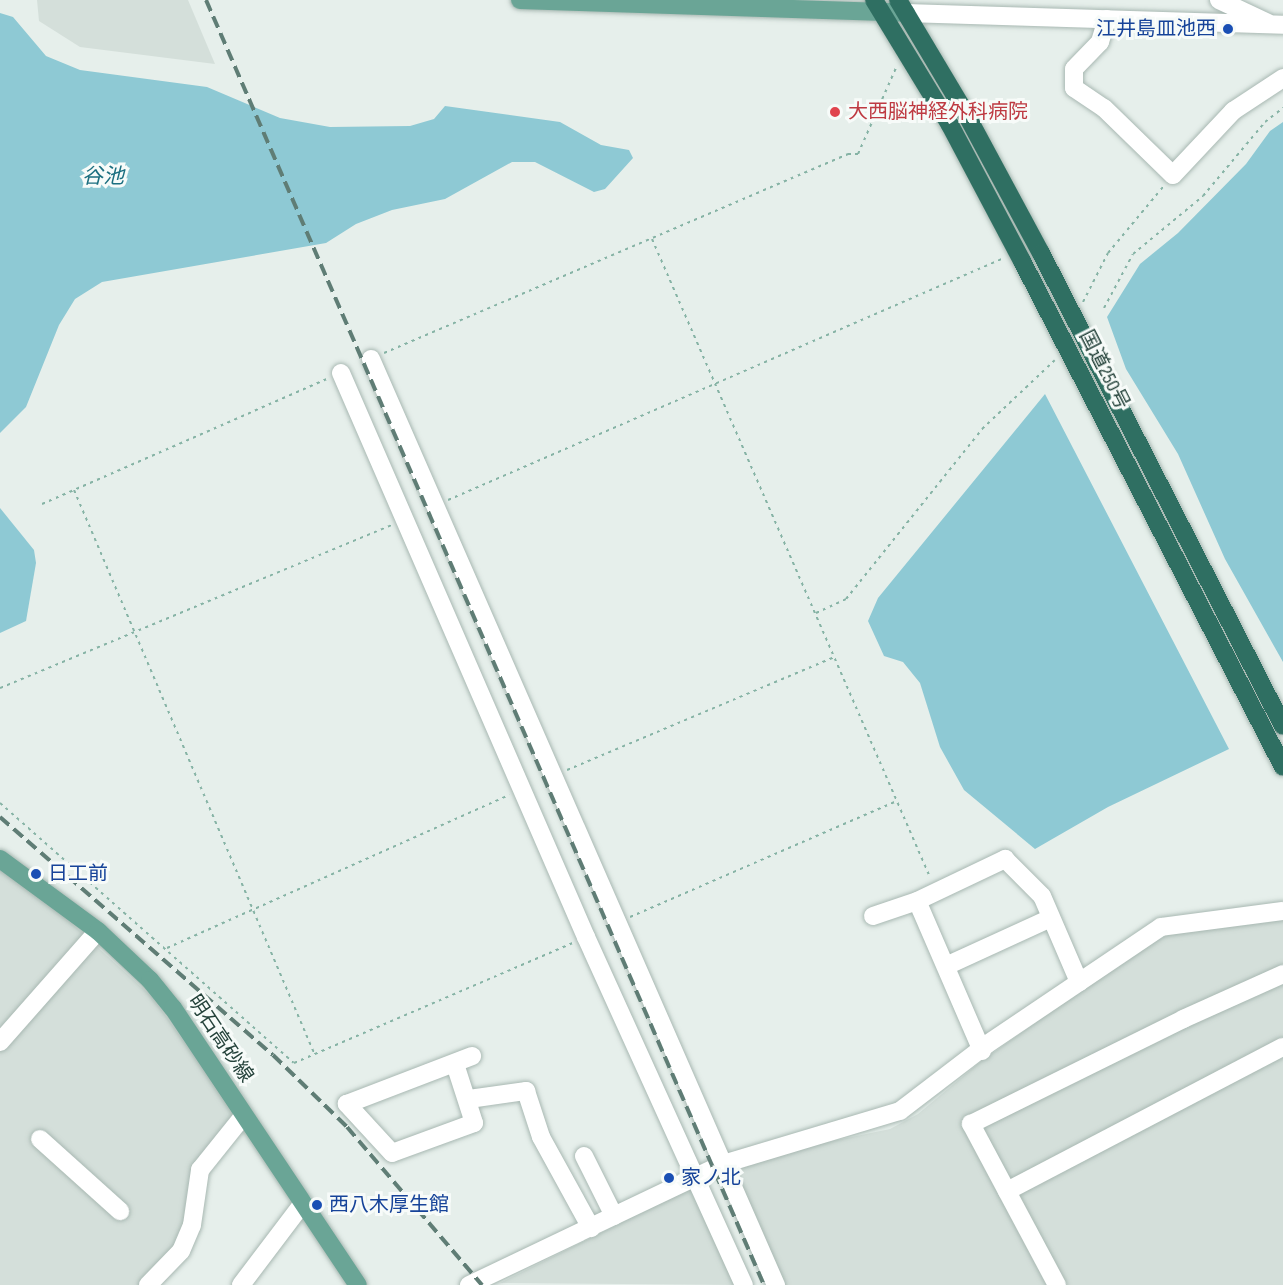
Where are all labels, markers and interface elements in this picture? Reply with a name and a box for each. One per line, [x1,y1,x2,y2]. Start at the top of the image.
place label: 江井島皿池西 [1096,17,1216,41]
marker: 江井島皿池西 [1221,22,1235,36]
place label: 大西脳神経外科病院 [848,100,1028,124]
marker: 大西脳神経外科病院 [826,103,844,121]
water label: 谷池 [82,164,124,190]
street label: 国道250号 [1074,327,1134,413]
place label: 日工前 [48,862,108,886]
marker: 日工前 [29,867,43,881]
street label: 明石高砂線 [182,991,258,1087]
place label: 家ノ北 [681,1166,741,1190]
marker: 家ノ北 [662,1171,676,1185]
place label: 西八木厚生館 [329,1193,449,1217]
marker: 西八木厚生館 [310,1198,324,1212]

